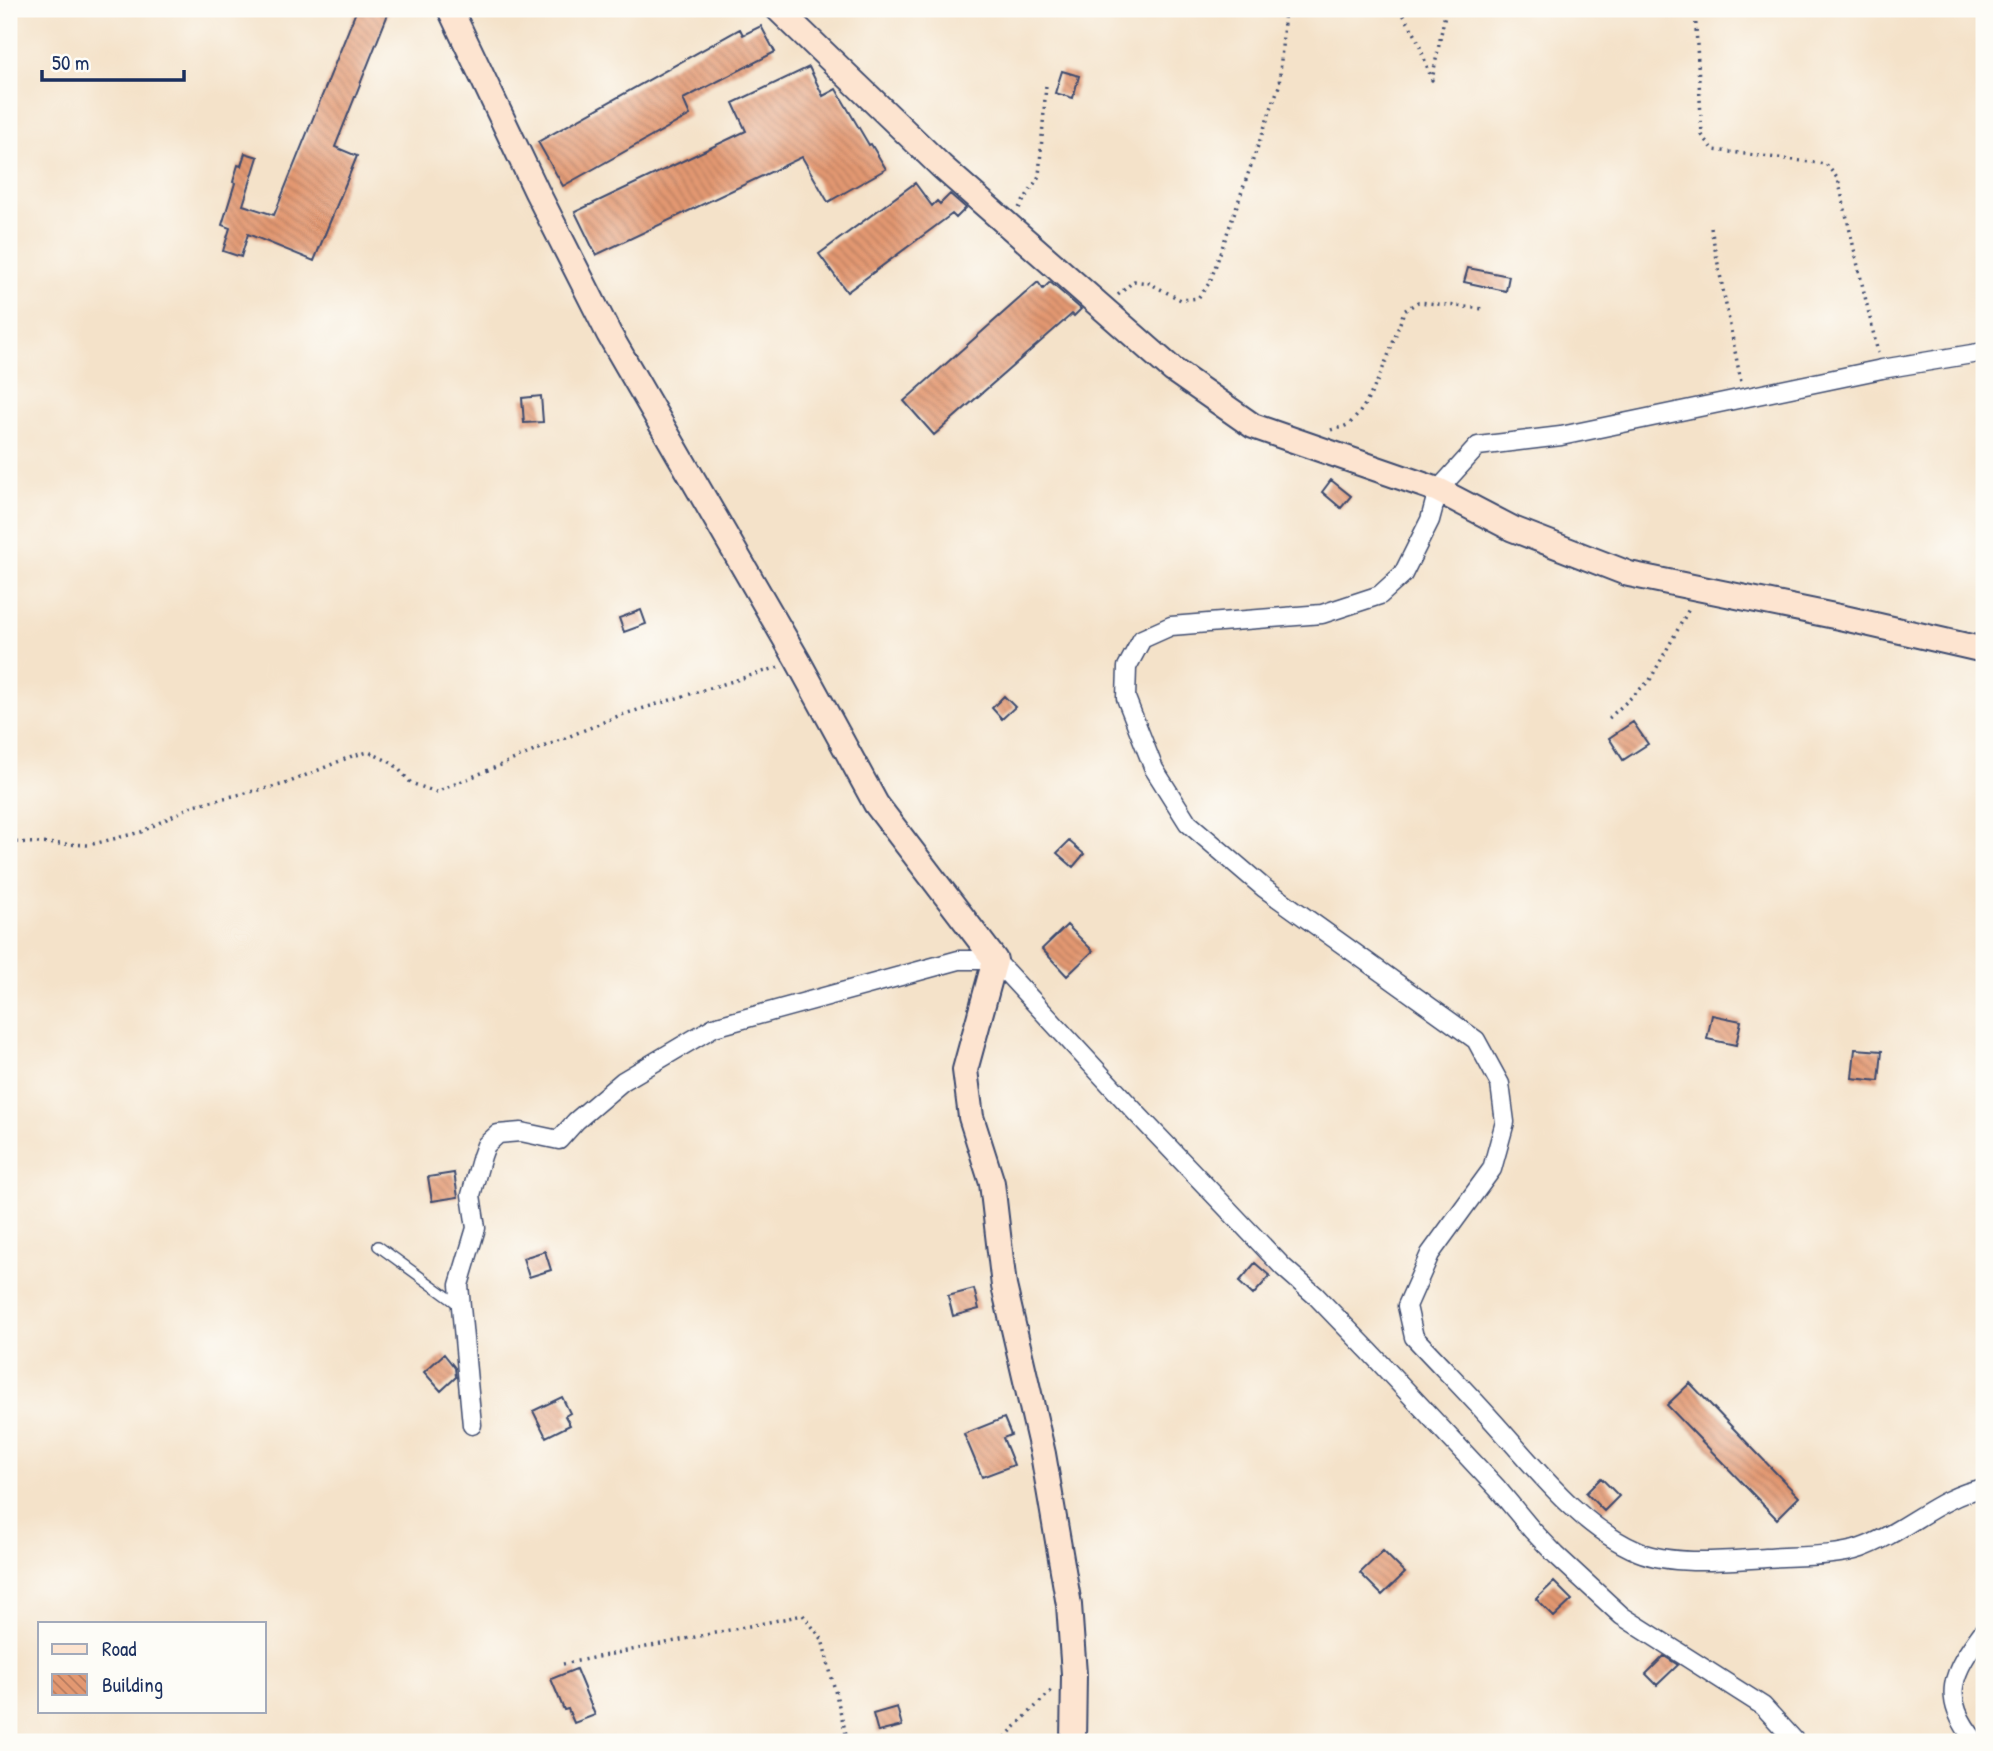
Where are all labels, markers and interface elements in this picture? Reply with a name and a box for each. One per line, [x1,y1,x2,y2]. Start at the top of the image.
scale bar [42,38,184,82]
text: 50 m [52,48,89,77]
legend [38,1622,266,1712]
text: Road [102,1634,136,1663]
text: Building [102,1670,163,1699]

